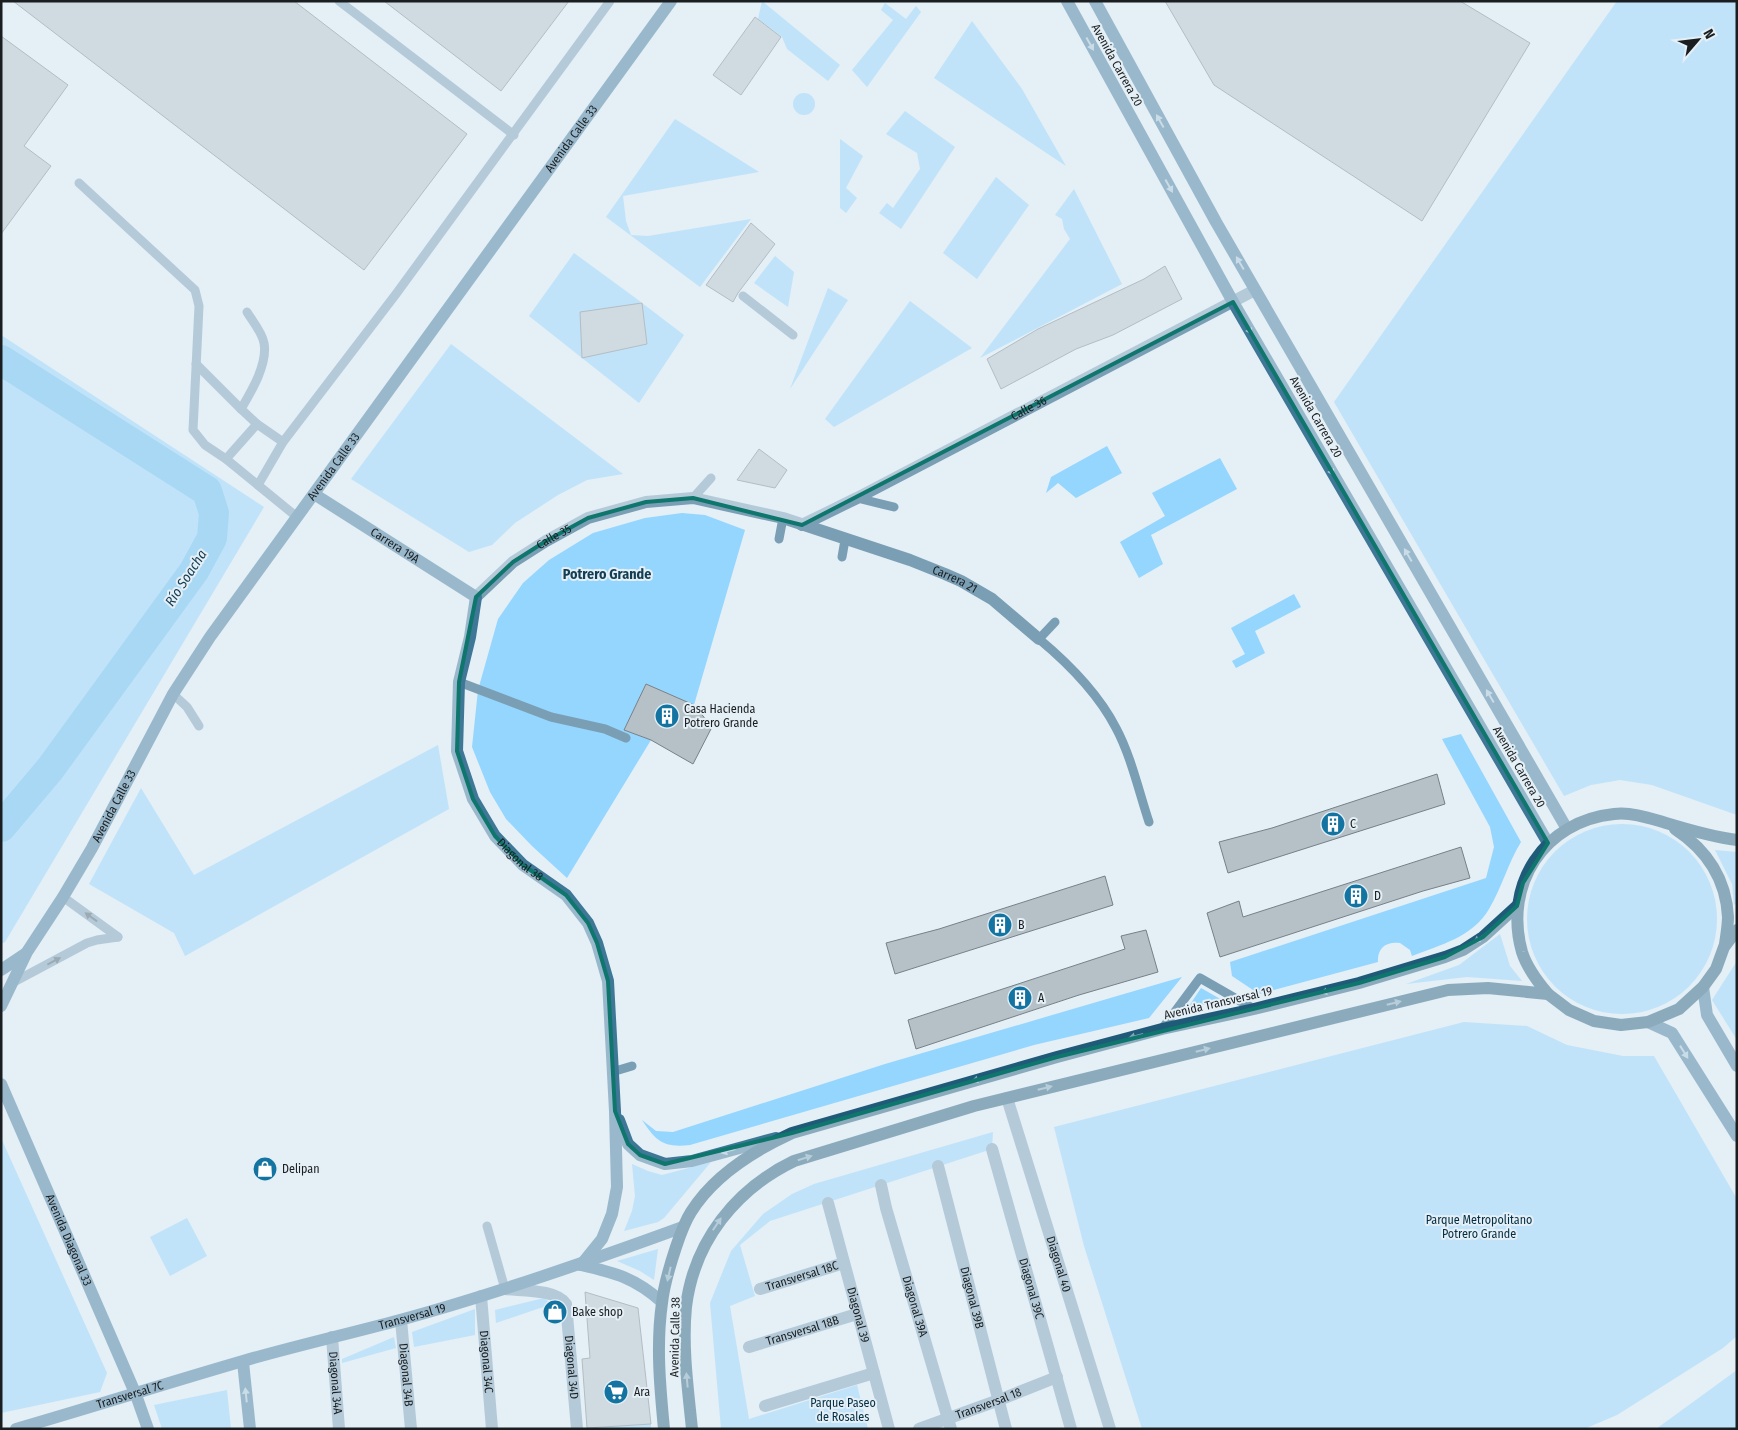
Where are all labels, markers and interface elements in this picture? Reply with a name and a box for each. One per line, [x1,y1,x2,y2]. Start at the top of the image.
north arrow [1673,15,1723,65]
street label: Avenida Carrera 20 [1089,21,1145,109]
text: N [1700,26,1719,42]
one-way arrow [1086,37,1095,51]
street label: Avenida Calle 33 [542,102,600,175]
one-way arrow [1156,114,1165,128]
one-way arrow [1165,179,1173,193]
one-way arrow [1235,256,1244,269]
one-way arrow [1244,321,1252,335]
street label: Avenida Carrera 20 [1287,374,1345,460]
street label: Calle 36 [1009,393,1049,423]
street label: Avenida Calle 33 [304,430,363,503]
one-way arrow [1325,462,1334,475]
street label: Calle 35 [534,521,574,552]
street label: Carrera 19A [368,525,423,567]
water label: Río Soacha [162,547,210,609]
one-way arrow [1404,548,1413,562]
street label: Carrera 21 [930,563,980,596]
district label: Potrero Grande [563,566,651,583]
one-way arrow [1485,689,1494,702]
place label: Casa Hacienda Potrero Grande [684,702,758,730]
building icon: Casa Hacienda Potrero Grande [654,703,680,729]
street label: Avenida Carrera 20 [1490,724,1548,810]
street label: Avenida Calle 33 [89,768,139,845]
building icon: C [1320,811,1346,837]
place label: C [1350,817,1356,831]
street label: Diagonal 38 [494,835,546,884]
building icon: D [1343,883,1369,909]
place label: D [1374,889,1381,903]
one-way arrow [84,912,98,922]
building icon: B [987,912,1013,938]
place label: B [1018,918,1025,932]
one-way arrow [1473,933,1487,943]
one-way arrow [46,957,61,965]
street label: Avenida Transversal 19 [1162,984,1274,1022]
building icon: A [1007,985,1033,1011]
one-way arrow [1320,987,1335,995]
place label: A [1038,991,1045,1005]
one-way arrow [1387,999,1402,1007]
one-way arrow [1128,1033,1143,1041]
one-way arrow [1195,1046,1210,1054]
one-way arrow [1679,1046,1689,1059]
one-way arrow [971,1076,986,1084]
one-way arrow [1037,1084,1052,1092]
one-way arrow [720,1147,736,1155]
one-way arrow [797,1153,812,1161]
shop icon: Delipan [252,1156,278,1182]
place label: Delipan [282,1162,320,1176]
street label: Avenida Diagonal 33 [43,1192,95,1288]
park label: Parque Metropolitano Potrero Grande [1426,1213,1532,1241]
one-way arrow [712,1218,722,1231]
street label: Diagonal 40 [1043,1235,1074,1294]
street label: Diagonal 39C [1016,1256,1047,1321]
street label: Transversal 18C [764,1258,840,1294]
street label: Diagonal 39B [957,1265,987,1330]
one-way arrow [665,1266,673,1281]
street label: Diagonal 39A [899,1274,931,1339]
street label: Diagonal 39 [844,1286,872,1344]
street label: Avenida Calle 38 [667,1297,683,1377]
shop icon: Bake shop [542,1299,568,1325]
street label: Transversal 19 [377,1300,448,1332]
place label: Bake shop [572,1305,623,1319]
street label: Transversal 18B [764,1313,841,1348]
street label: Diagonal 34C [477,1330,496,1394]
street label: Diagonal 34D [562,1335,581,1400]
street label: Diagonal 34B [396,1343,416,1407]
street label: Diagonal 34A [326,1351,345,1416]
one-way arrow [683,1372,691,1388]
street label: Transversal 7C [95,1378,165,1412]
supermarket icon: Ara [603,1379,629,1405]
place label: Ara [634,1385,650,1399]
street label: Transversal 18 [954,1385,1023,1422]
one-way arrow [242,1387,250,1403]
park label: Parque Paseo de Rosales [810,1396,876,1424]

